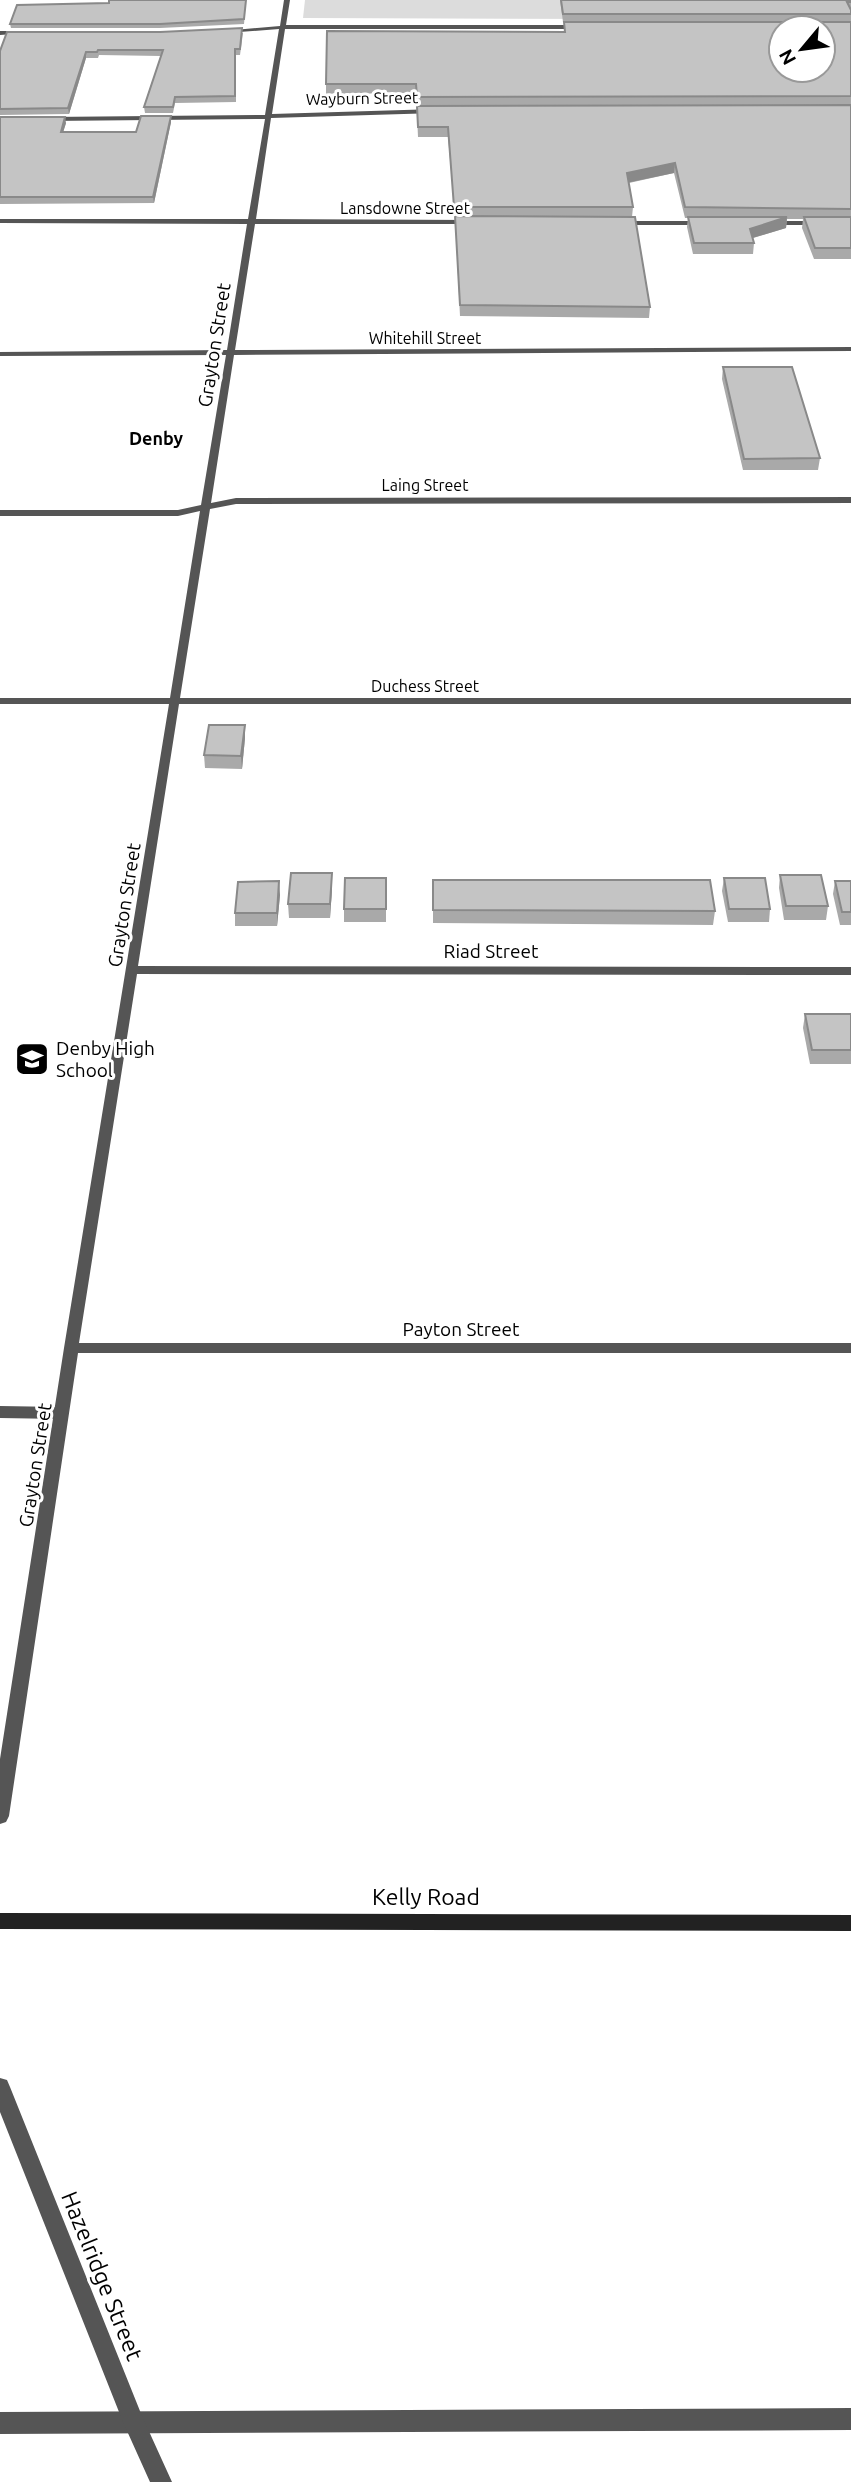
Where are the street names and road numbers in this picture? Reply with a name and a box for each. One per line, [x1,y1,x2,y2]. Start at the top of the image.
street label: Wayburn Street [306,88,419,108]
street label: Lansdowne Street [340,199,471,217]
street label: Grayton Street [193,281,235,409]
street label: Whitehill Street [369,329,482,347]
street label: Laing Street [382,476,469,494]
street label: Duchess Street [371,677,480,695]
street label: Grayton Street [103,841,145,969]
street label: Riad Street [444,940,539,962]
street label: Payton Street [403,1318,520,1340]
street label: Grayton Street [14,1401,56,1529]
street label: Kelly Road [372,1884,480,1909]
street label: Hazelridge Street [57,2188,148,2364]

